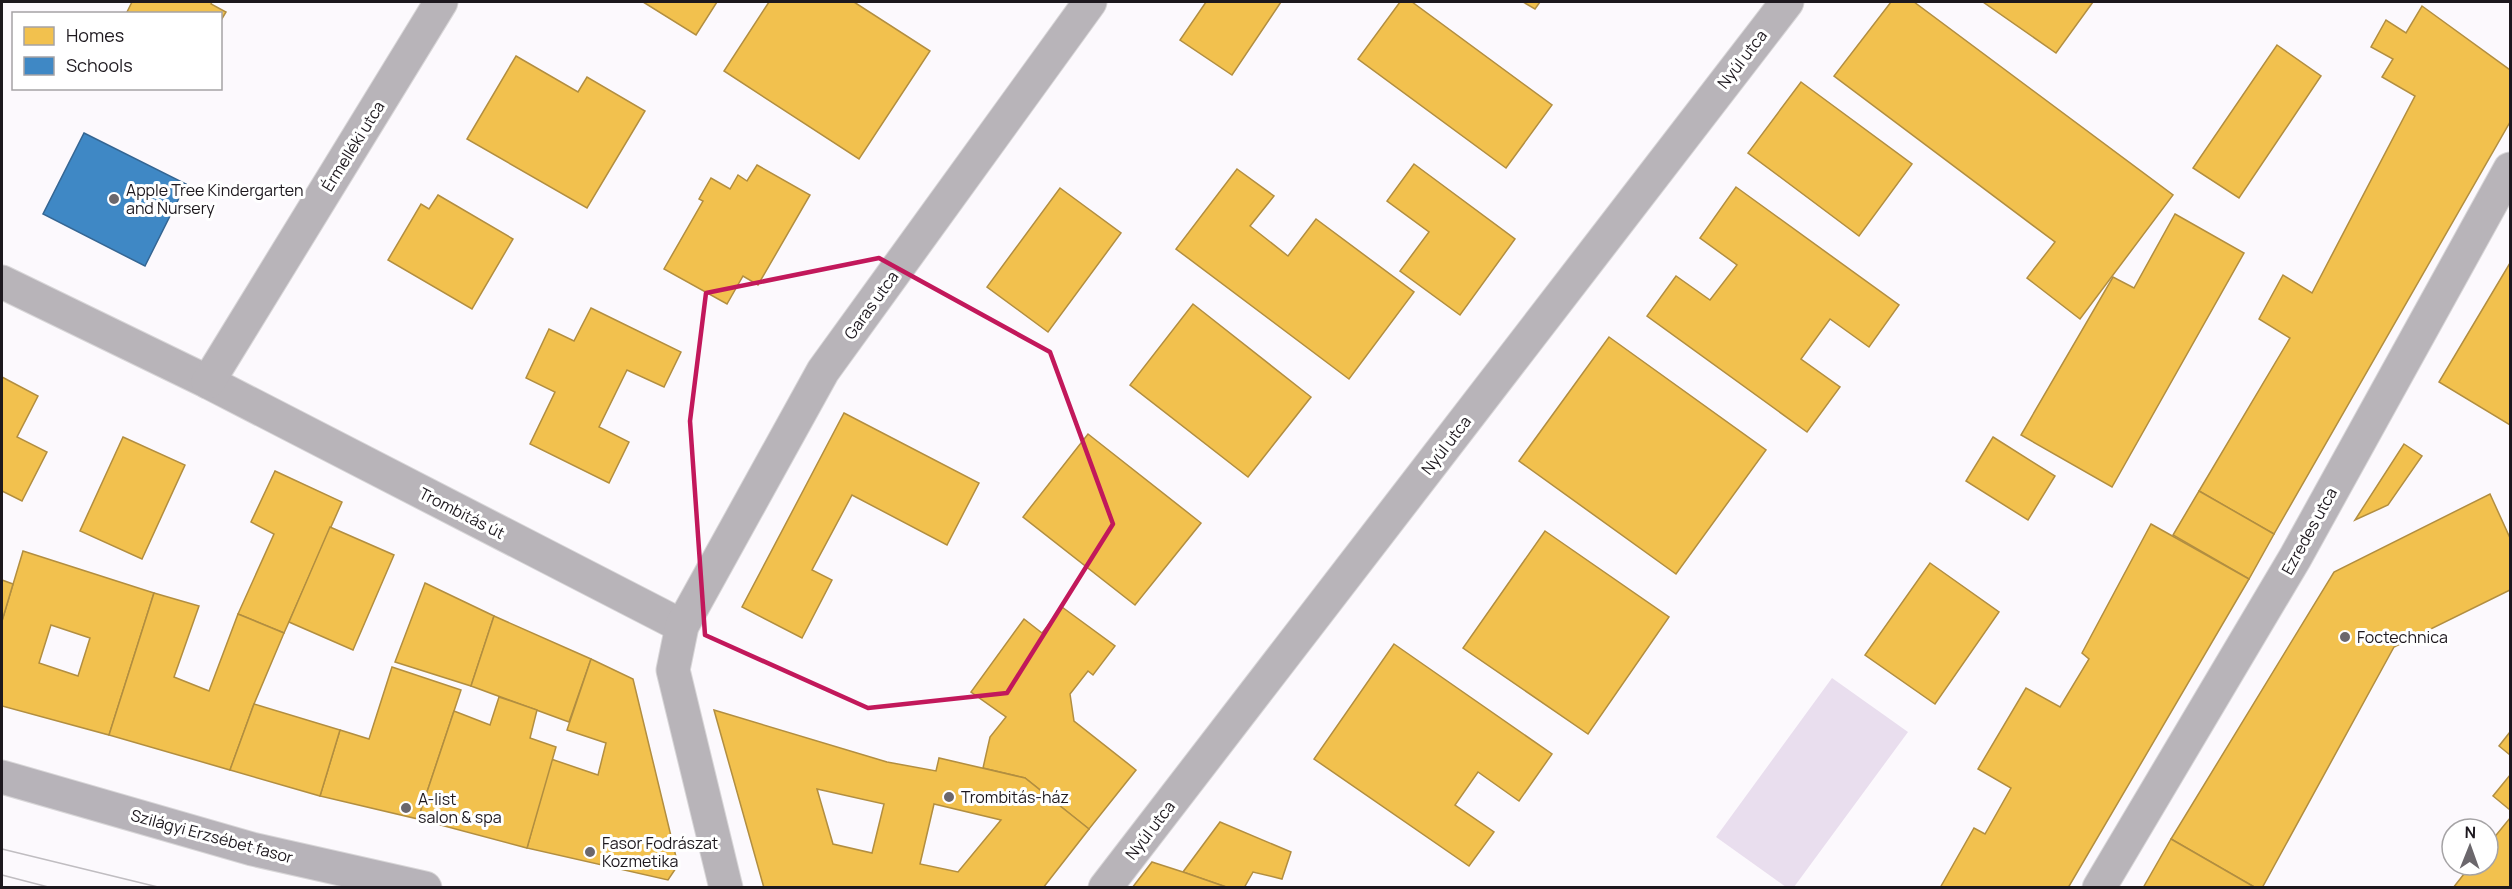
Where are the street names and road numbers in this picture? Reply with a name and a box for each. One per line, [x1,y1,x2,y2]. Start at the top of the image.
street label: Nyúl utca [1712,25,1772,93]
street label: Érmelléki utca [316,97,390,195]
street label: Garas utca [839,266,903,344]
street label: Nyúl utca [1416,411,1476,479]
street label: Trombitás út [415,482,509,544]
street label: Ezredes utca [2276,484,2342,578]
street label: Nyúl utca [1120,796,1180,864]
street label: Szilágyi Erzsébet fasor [128,804,296,868]

